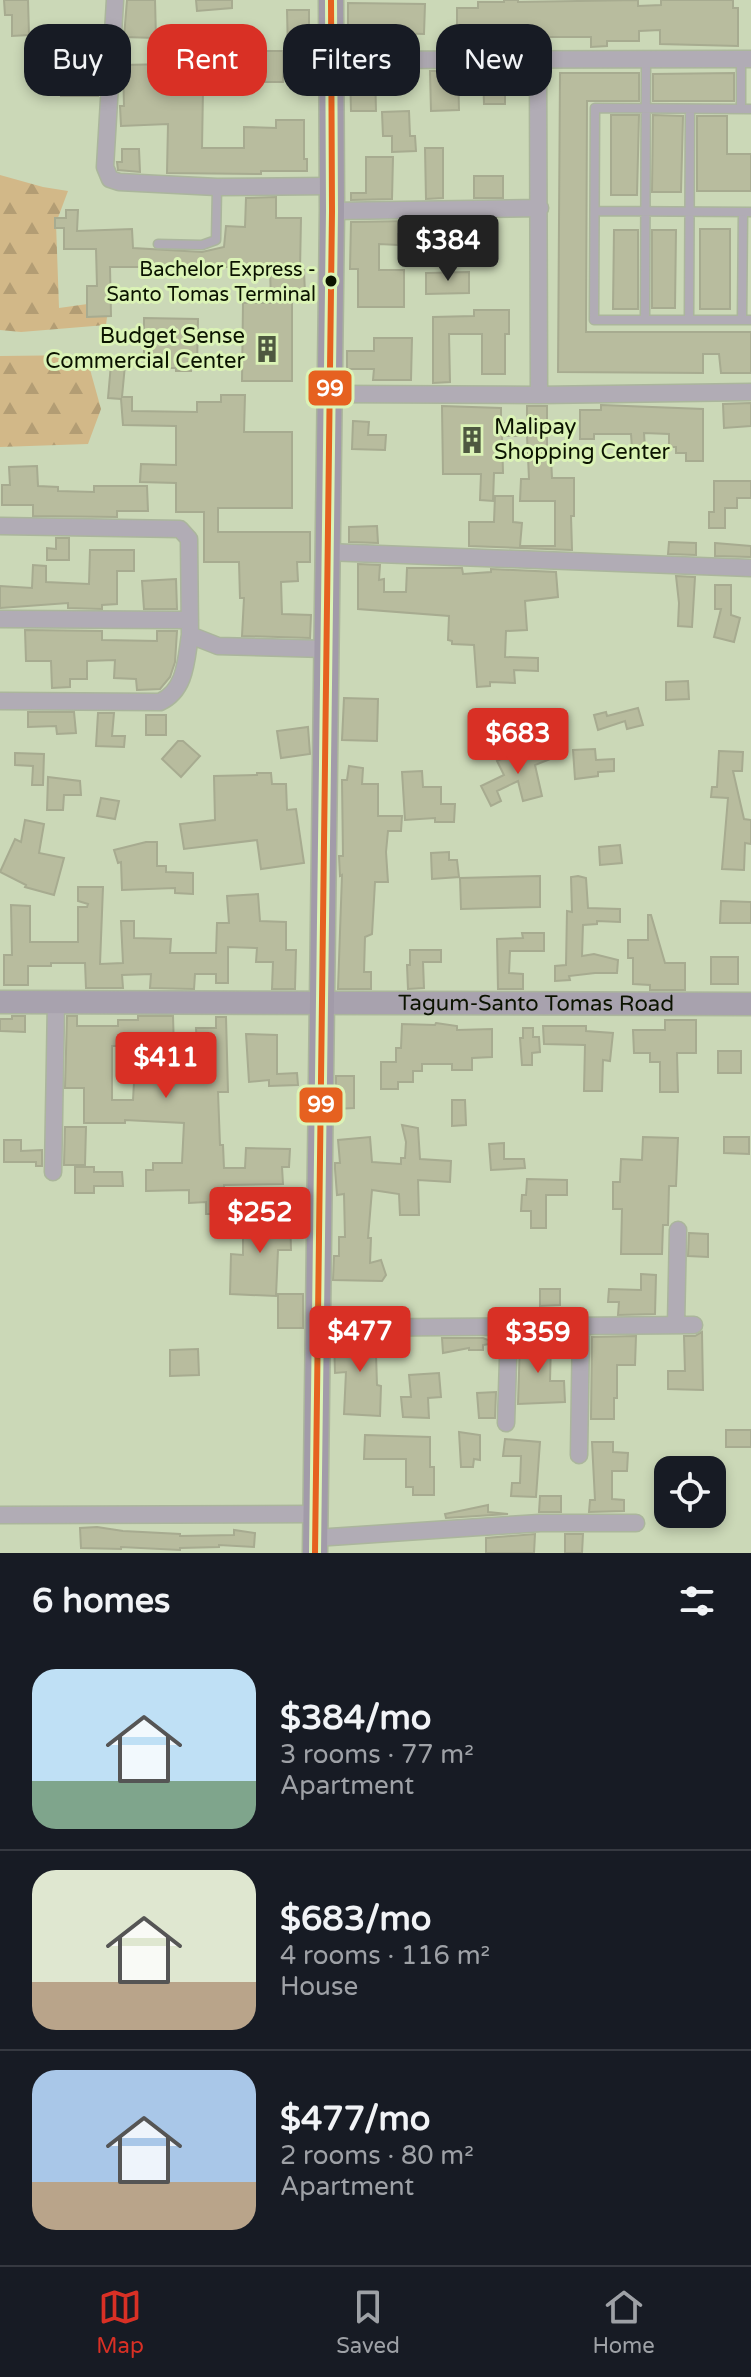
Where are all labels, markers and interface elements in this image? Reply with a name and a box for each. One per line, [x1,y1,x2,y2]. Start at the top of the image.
chip: Buy [24,24,131,96]
chip: Rent [147,24,267,96]
chip: Filters [283,24,420,96]
chip: New [436,24,552,96]
pin: $384 [401,215,495,283]
text: $384 [415,225,481,256]
place label: Bachelor Express - Santo Tomas Terminal [107,258,316,307]
marker: Bachelor Express - Santo Tomas Terminal [323,273,339,289]
place label: Budget Sense Commercial Center [45,323,246,374]
building icon: Budget Sense Commercial Center [252,334,282,364]
line badge: 99 [307,369,353,407]
text: 99 [316,376,344,402]
place label: Malipay Shopping Center [494,414,671,465]
building icon: Malipay Shopping Center [457,425,487,455]
pin: $683 [471,708,565,776]
text: $683 [485,718,551,749]
street label: Tagum-Santo Tomas Road [398,990,674,1017]
pin: $411 [119,1032,213,1100]
text: $411 [133,1042,199,1073]
line badge: 99 [298,1086,344,1124]
text: 99 [307,1092,335,1118]
pin: $252 [213,1187,307,1255]
text: $252 [227,1197,293,1228]
pin: $477 [313,1306,407,1374]
pin: $359 [491,1307,585,1375]
text: $477 [327,1316,393,1347]
text: $359 [505,1317,571,1348]
map controls [654,1456,726,1528]
button: locate [654,1456,726,1528]
icon: filters [675,1579,719,1623]
text: 6 homes [32,1581,170,1622]
text: $384/mo [280,1698,431,1739]
icon: home [96,1701,192,1797]
text: 3 rooms · 77 m² [280,1739,474,1770]
text: Apartment [280,1770,414,1801]
text: $683/mo [280,1899,431,1940]
icon: home [96,1902,192,1998]
text: 4 rooms · 116 m² [280,1940,490,1971]
text: House [280,1971,358,2002]
text: $477/mo [280,2099,430,2140]
icon: home [96,2102,192,2198]
text: 2 rooms · 80 m² [280,2140,474,2171]
text: Apartment [280,2171,414,2202]
tab: Map [96,2285,144,2359]
tab: Saved [336,2285,400,2359]
tab: Home [592,2285,655,2359]

